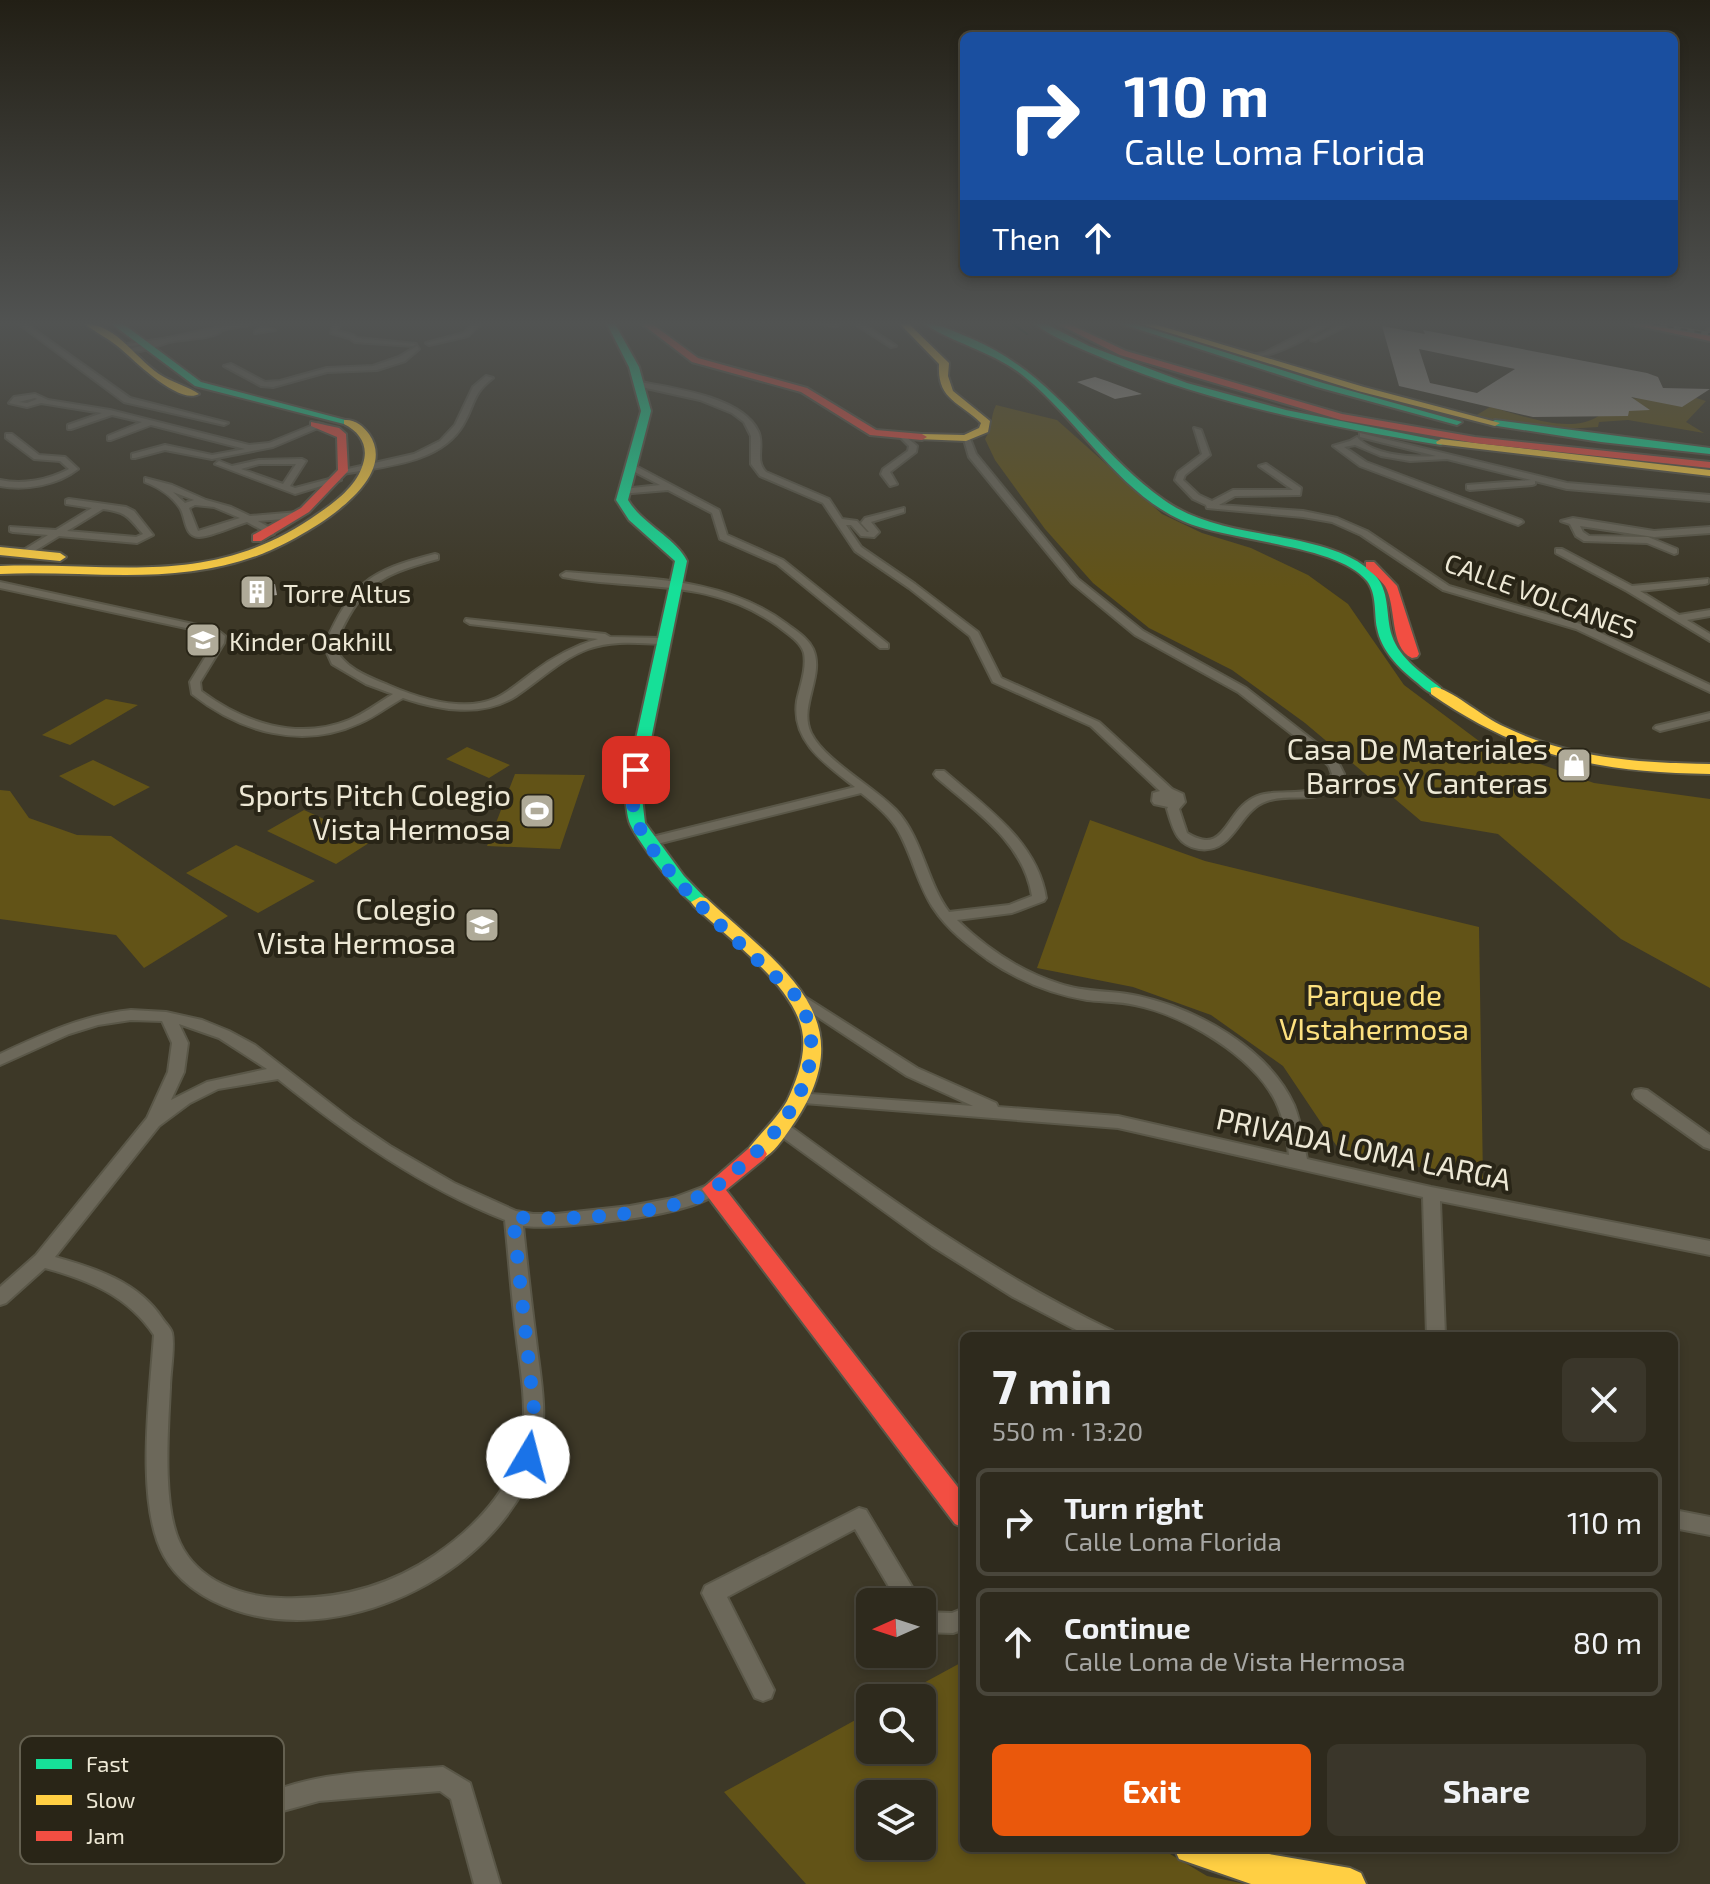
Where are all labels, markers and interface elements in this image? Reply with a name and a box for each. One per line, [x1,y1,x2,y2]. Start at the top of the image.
text: 110 m [1124,61,1269,128]
icon: right [992,64,1096,168]
text: Calle Loma Florida [1124,129,1426,172]
icon: ahead [1076,216,1120,260]
text: Then [992,220,1060,256]
street label: CALLE VOLCANES [1441,546,1641,644]
building icon: Torre Altus [238,573,276,611]
place label: Torre Altus [283,577,411,608]
school or university icon: Kinder Oakhill [184,621,222,659]
place label: Kinder Oakhill [229,625,393,656]
place label: Casa De Materiales Barros Y Canteras [1287,730,1548,800]
pin [602,736,670,804]
shop icon: Casa De Materiales Barros Y Canteras [1555,746,1593,784]
icon: arrive [614,748,658,792]
place label: Sports Pitch Colegio Vista Hermosa [239,776,511,846]
sports icon: Sports Pitch Colegio Vista Hermosa [518,792,556,830]
place label: Colegio Vista Hermosa [257,890,456,960]
school or university icon: Colegio Vista Hermosa [463,906,501,944]
park label: Parque de VIstahermosa [1279,976,1469,1046]
street label: PRIVADA LOMA LARGA [1213,1099,1515,1197]
text: 7 min [992,1356,1112,1414]
button: close [1562,1358,1646,1442]
position arrow [486,1415,570,1499]
text: 550 m · 13:20 [992,1415,1143,1446]
text: Turn right [1064,1489,1204,1525]
icon: right [996,1500,1040,1544]
text: 110 m [1567,1504,1642,1540]
text: Calle Loma Florida [1064,1525,1282,1556]
north arrow [856,1588,936,1668]
map controls [856,1588,936,1860]
text: Continue [1064,1609,1191,1645]
icon: ahead [996,1620,1040,1664]
text: 80 m [1573,1624,1642,1660]
text: Calle Loma de Vista Hermosa [1064,1645,1406,1676]
button: search [856,1684,936,1764]
legend [20,1736,284,1864]
button: Exit [992,1744,1311,1836]
button: Share [1327,1744,1646,1836]
text: Fast [86,1750,129,1776]
button: layers [856,1780,936,1860]
text: Slow [86,1786,135,1812]
text: Jam [86,1822,125,1848]

